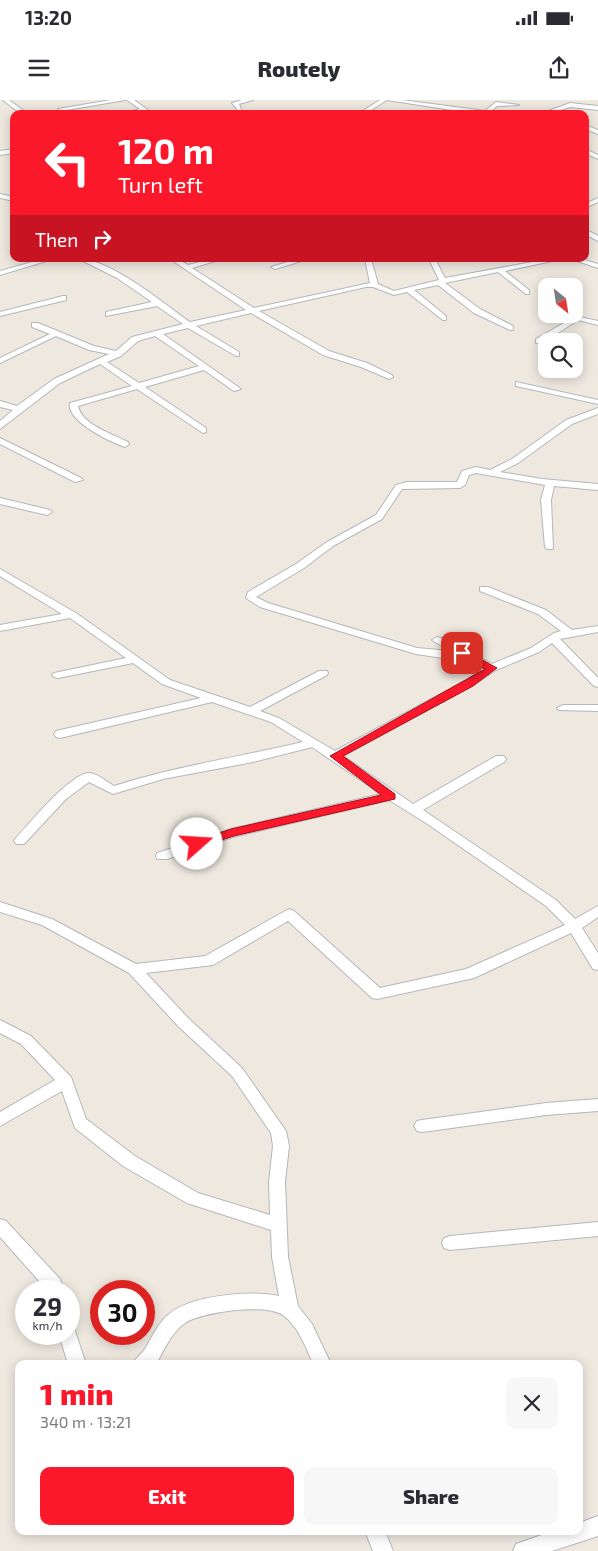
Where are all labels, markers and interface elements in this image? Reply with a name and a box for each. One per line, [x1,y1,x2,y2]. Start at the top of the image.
text: 13:20 [25,6,72,29]
icon: menu [25,54,53,82]
icon: share [545,54,573,82]
text: Routely [258,55,340,81]
text: 120 m [118,129,214,171]
icon: left [35,130,100,195]
text: Turn left [118,171,203,197]
icon: right [88,225,116,253]
text: Then [35,228,78,251]
north arrow [538,278,582,322]
map controls [538,278,583,378]
button: search [538,333,583,378]
pin [441,632,483,674]
icon: arrive [448,639,476,667]
position arrow [170,817,222,869]
speed limit sign: 30 [90,1280,155,1345]
text: 29 [33,1291,62,1321]
text: km/h [33,1318,62,1332]
text: 1 min [40,1375,114,1411]
button: close [506,1377,558,1429]
text: 340 m · 13:21 [40,1412,131,1431]
button: Exit [40,1467,294,1525]
button: Share [304,1467,558,1525]

